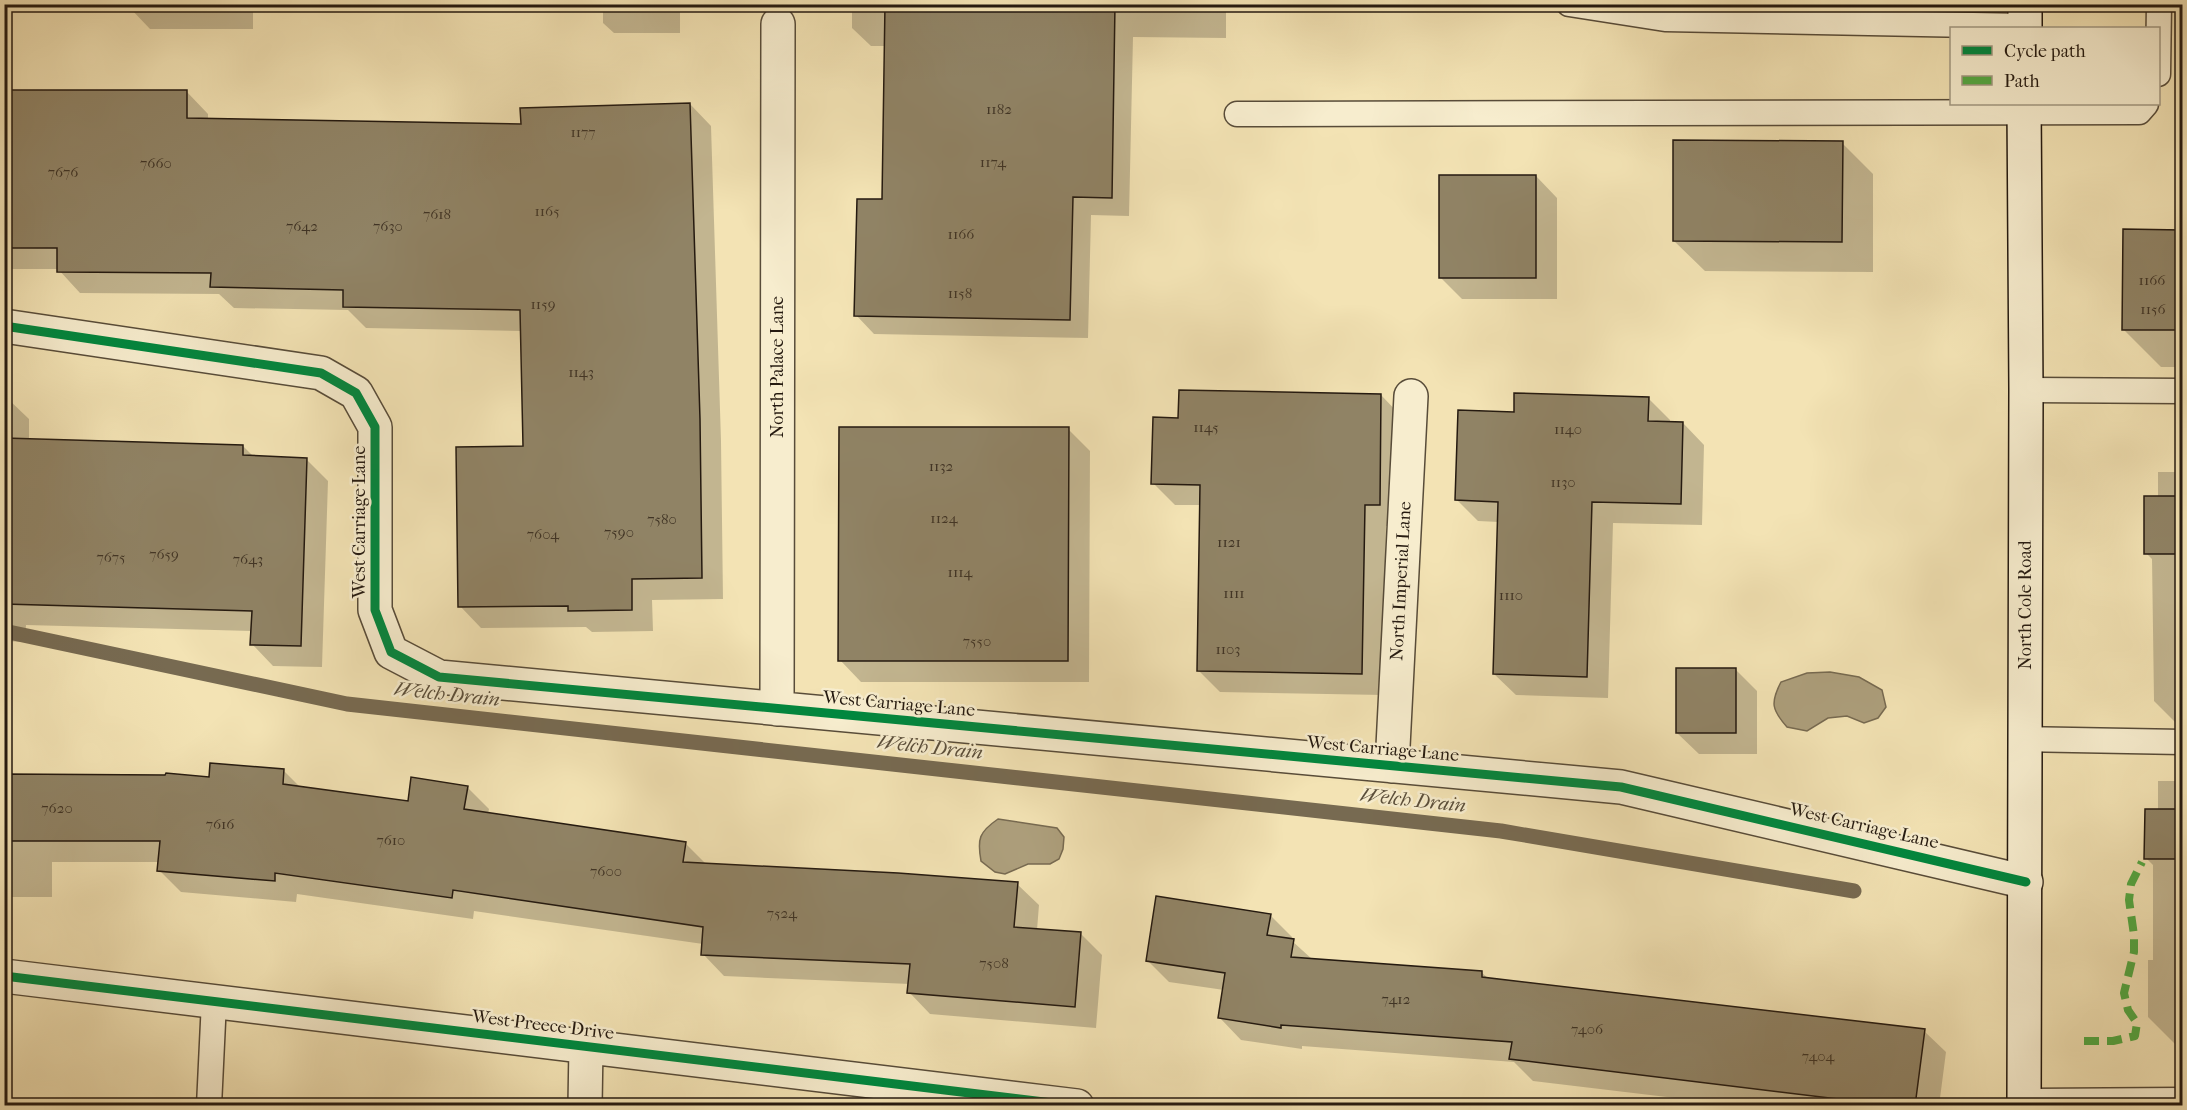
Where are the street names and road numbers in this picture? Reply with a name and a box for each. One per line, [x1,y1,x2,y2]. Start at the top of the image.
street label: North Palace Lane [767,296,788,438]
street label: West Carriage Lane [349,446,370,599]
street label: North Imperial Lane [1386,501,1416,661]
street label: North Cole Road [2015,540,2036,670]
street label: West Carriage Lane [821,687,976,721]
street label: West Carriage Lane [1305,732,1460,766]
street label: West Carriage Lane [1786,798,1941,853]
street label: West Preece Drive [470,1006,615,1044]

